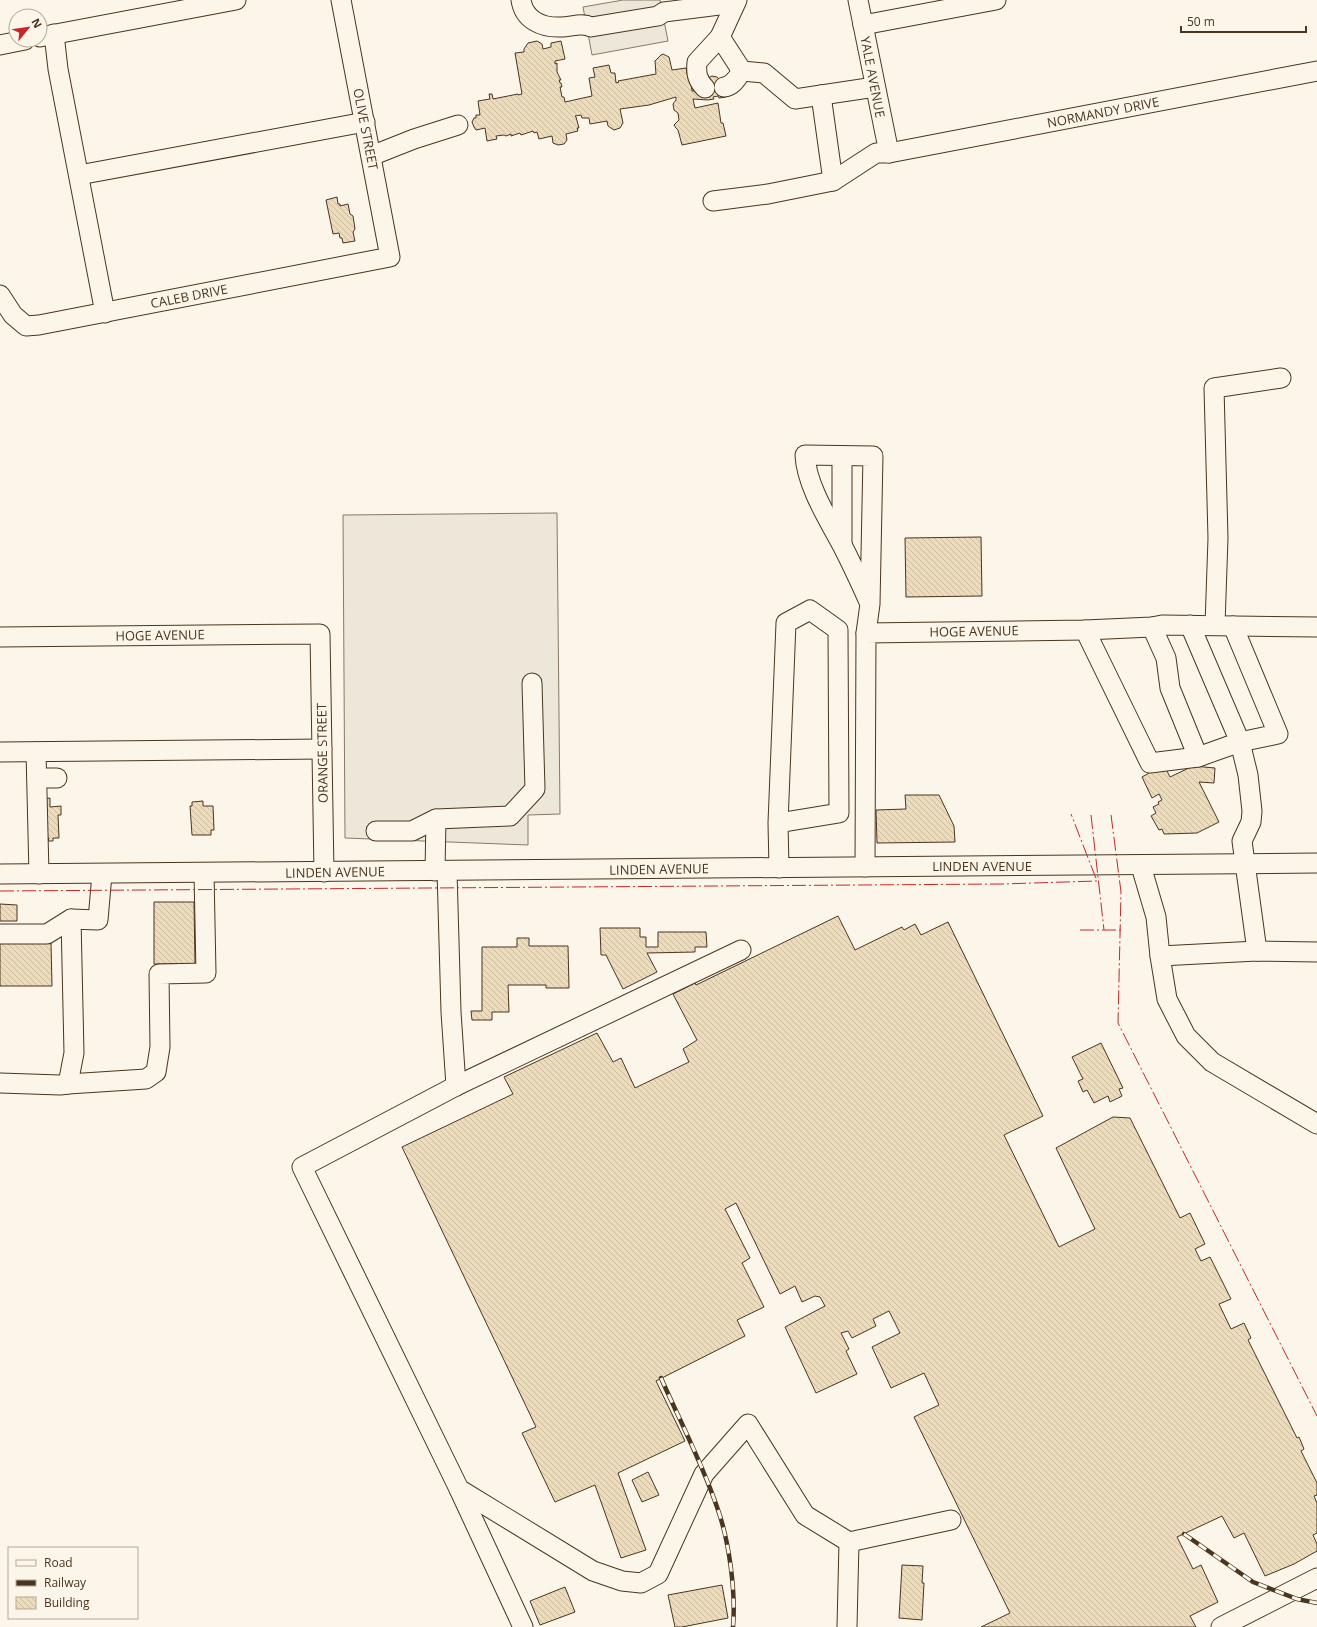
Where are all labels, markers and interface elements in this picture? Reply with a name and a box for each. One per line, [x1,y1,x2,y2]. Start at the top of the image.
north arrow [8,8,48,48]
scale bar [1181,8,1306,34]
text: 50 m [1187,13,1215,30]
text: N [28,15,46,30]
street label: YALE AVENUE [856,35,890,119]
street label: OLIVE STREET [349,87,383,172]
street label: NORMANDY DRIVE [1045,92,1161,132]
street label: CALEB DRIVE [149,280,229,312]
street label: HOGE AVENUE [929,621,1019,641]
street label: HOGE AVENUE [115,625,205,645]
street label: ORANGE STREET [312,702,332,803]
street label: LINDEN AVENUE [932,857,1032,875]
street label: LINDEN AVENUE [609,859,709,879]
street label: LINDEN AVENUE [285,862,385,882]
legend [8,1547,138,1619]
text: Road [44,1554,73,1571]
text: Railway [44,1574,87,1591]
text: Building [44,1594,90,1611]

